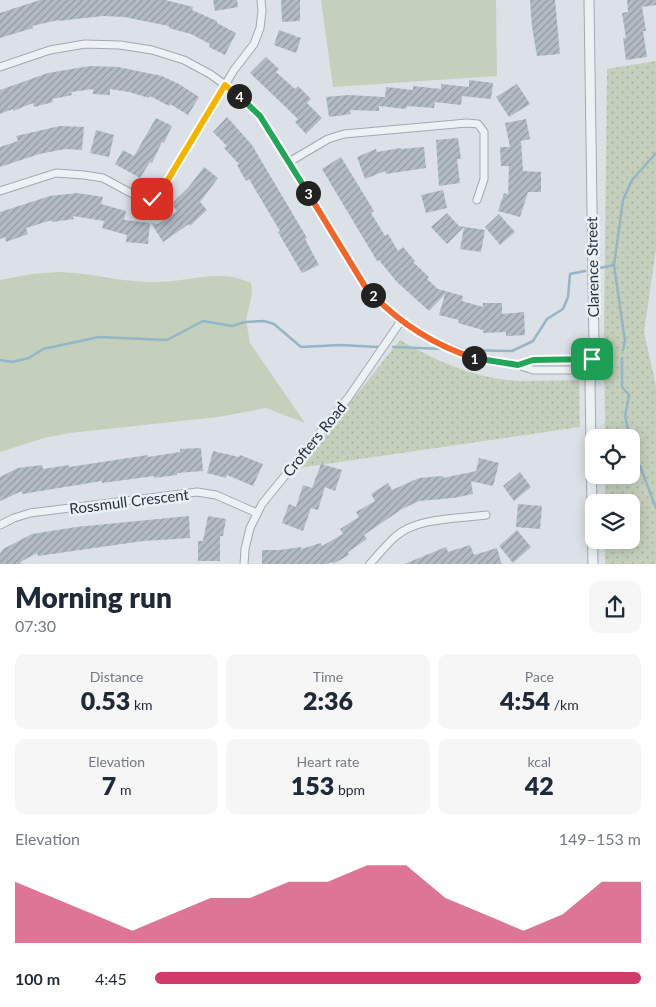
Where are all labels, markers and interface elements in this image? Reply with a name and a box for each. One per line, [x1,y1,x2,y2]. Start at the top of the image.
pin: 4 [226,84,252,108]
text: 4 [235,88,244,105]
pin [131,178,173,220]
pin: 3 [296,180,320,206]
icon: check [138,185,166,213]
text: 3 [304,185,313,202]
street label: Clarence Street [582,216,602,318]
pin: 2 [360,282,386,308]
text: 2 [369,287,378,304]
pin [571,338,613,380]
icon: arrive [578,345,606,373]
pin: 1 [462,346,486,370]
text: 1 [470,350,479,367]
street label: Crofters Road [278,398,350,480]
map controls [585,429,640,549]
button: locate [585,429,640,484]
street label: Rossmull Crescent [68,485,190,517]
button: layers [585,494,640,549]
text: Morning run [15,580,172,614]
button: share [589,581,641,633]
text: 07:30 [15,616,56,635]
text: Distance [90,668,144,685]
text: Time [313,668,343,685]
text: Pace [525,668,554,685]
text: 0.53 [81,685,130,715]
text: 2:36 [303,685,353,715]
text: 4:54 [500,685,550,715]
text: km [130,696,153,713]
text: /km [550,696,579,713]
text: Elevation [88,753,145,770]
text: Heart rate [297,753,359,770]
text: kcal [527,753,551,770]
text: 7 [102,770,116,800]
text: 153 [291,770,334,800]
text: 42 [525,770,554,800]
text: m [116,781,131,798]
text: bpm [334,781,365,798]
text: Elevation [15,829,80,848]
text: 149–153 m [559,829,641,848]
text: 100 m [15,969,60,988]
text: 4:45 [95,969,127,988]

